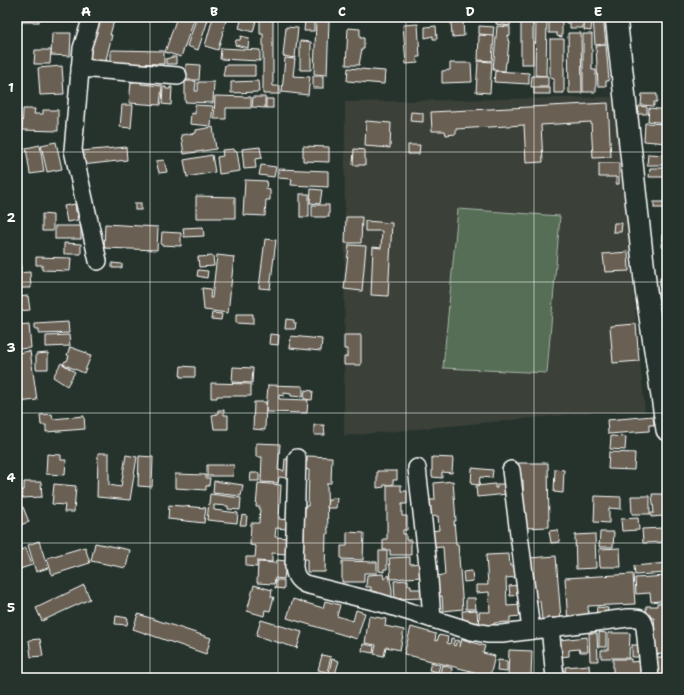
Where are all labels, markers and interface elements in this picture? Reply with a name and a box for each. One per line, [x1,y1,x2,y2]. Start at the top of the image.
text: A [81,3,91,20]
text: B [210,3,218,20]
text: C [338,3,346,20]
text: D [465,3,475,20]
text: E [594,3,603,20]
text: 1 [8,79,14,96]
text: 2 [6,209,16,226]
text: 3 [6,339,16,356]
text: 4 [6,469,16,486]
text: 5 [7,599,15,616]

